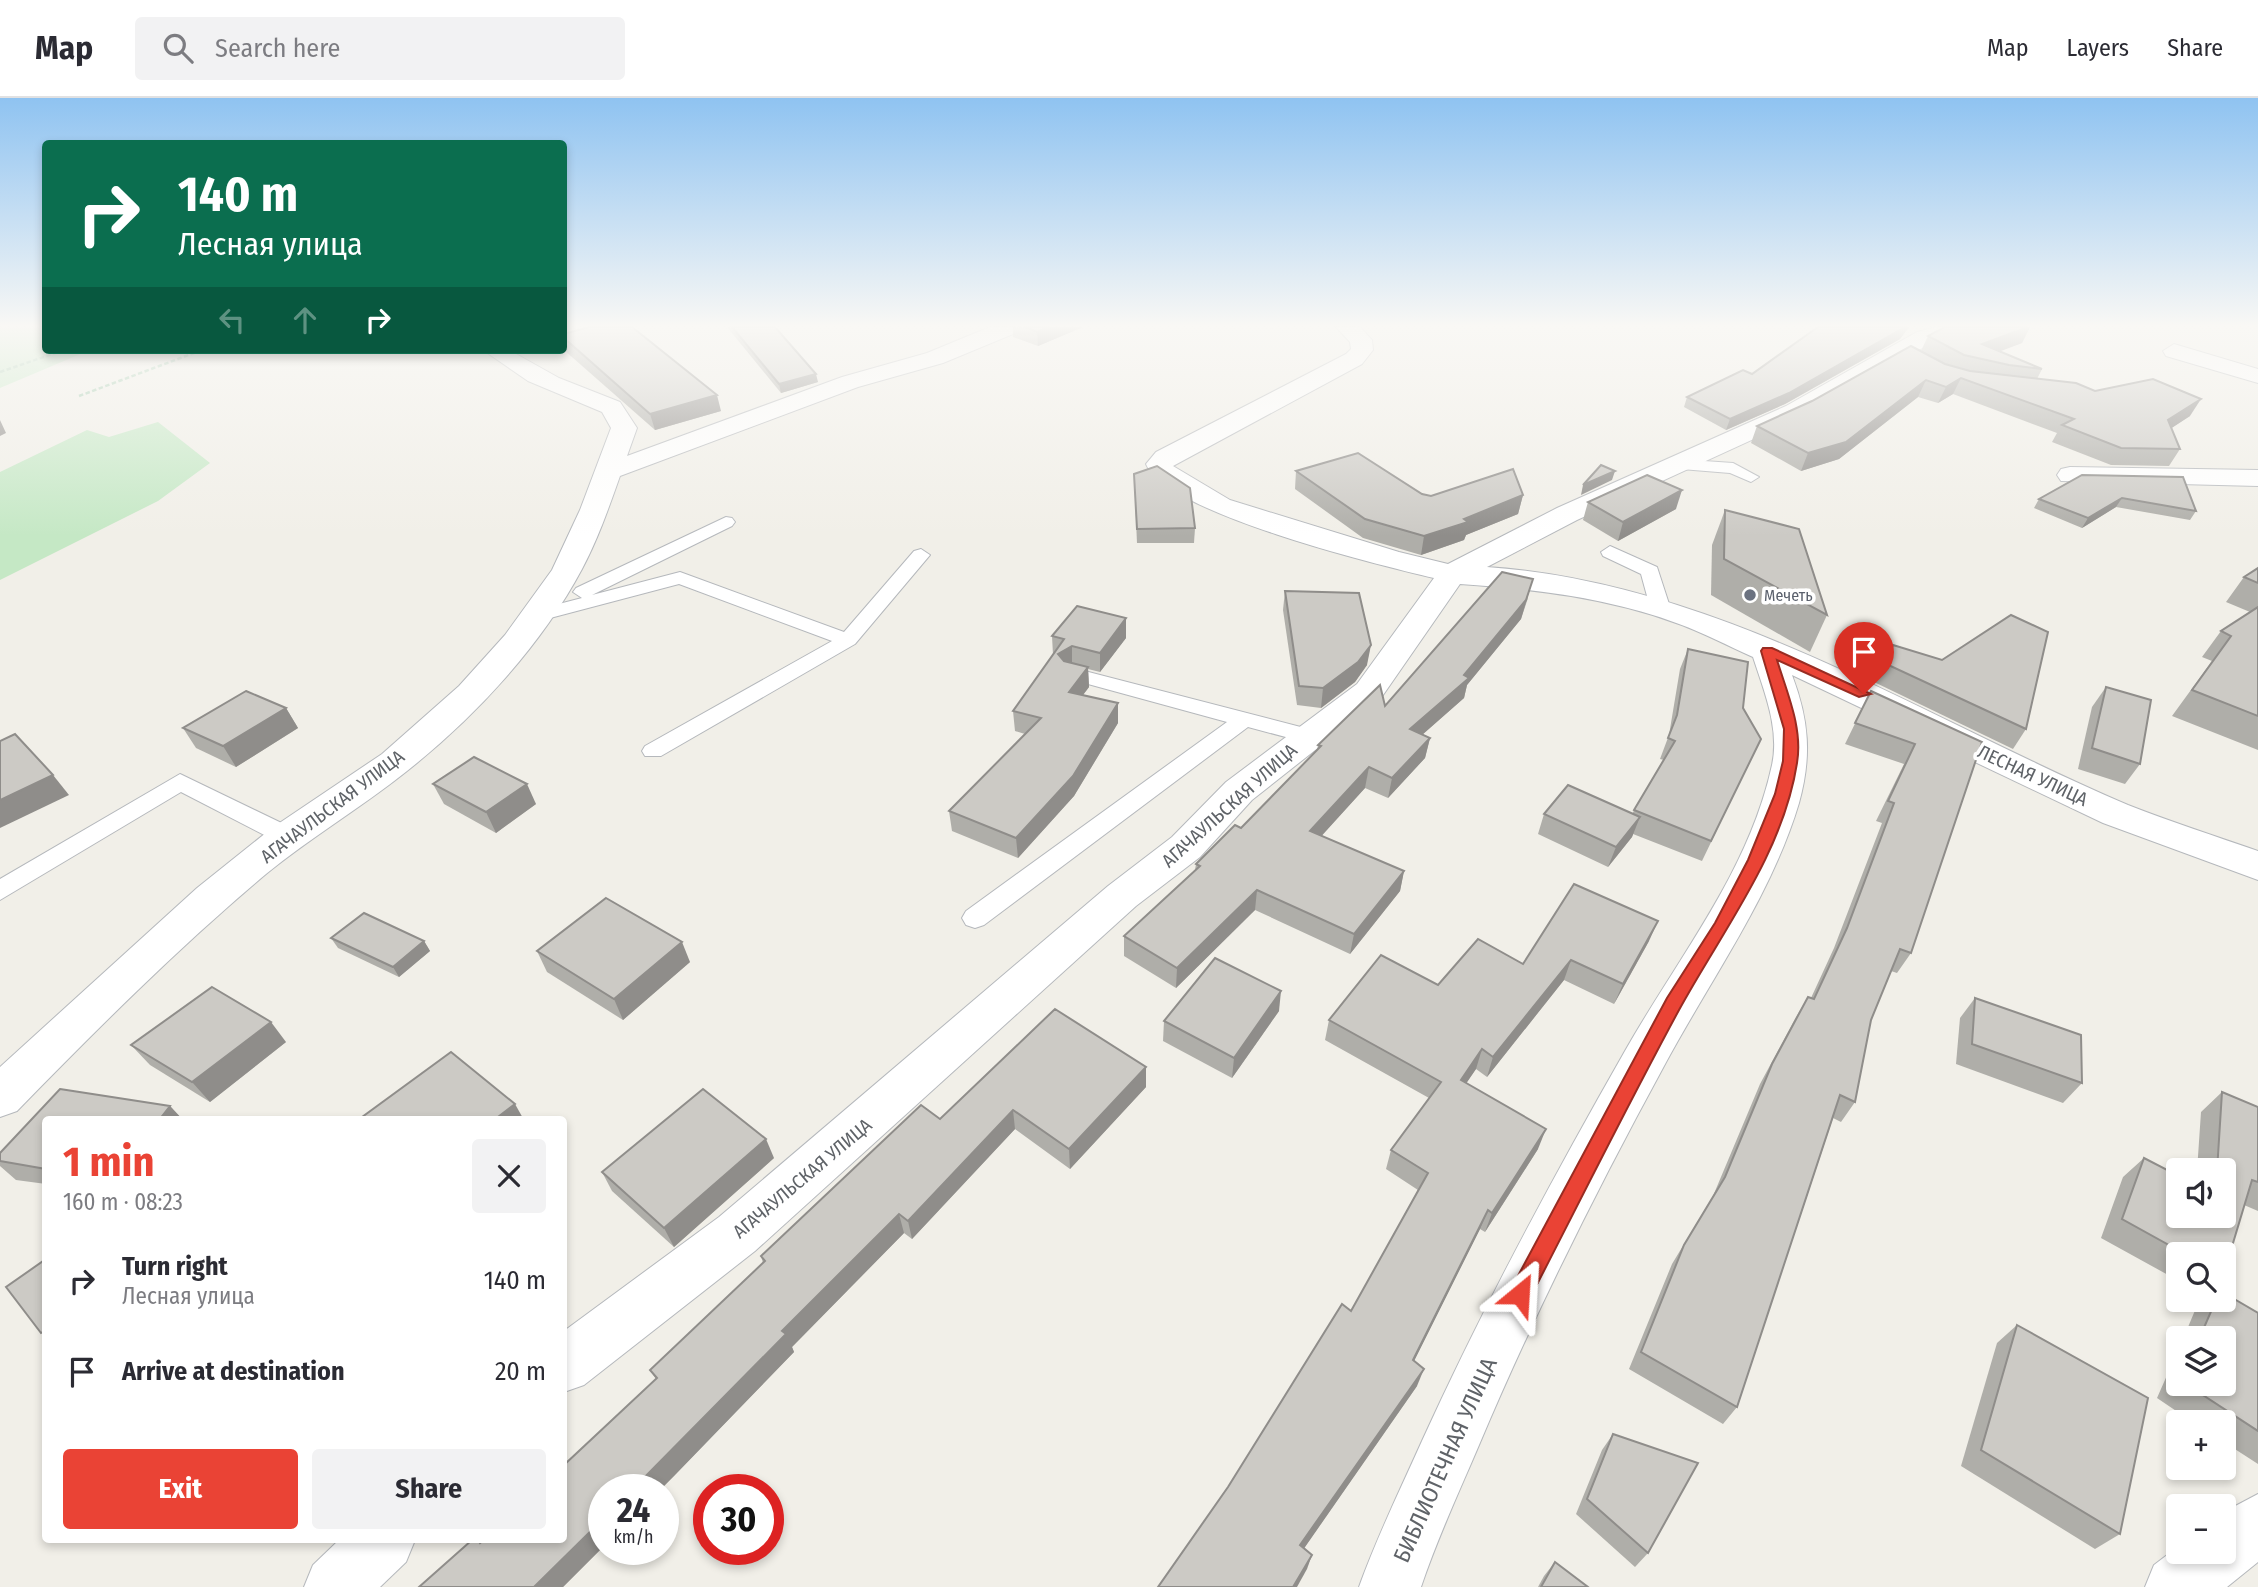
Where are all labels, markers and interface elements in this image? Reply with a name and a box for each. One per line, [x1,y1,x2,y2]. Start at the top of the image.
search box [135,17,625,80]
text: Map [35,28,93,68]
icon: search [159,29,197,67]
text: Search here [215,33,340,64]
text: Map [1987,34,2029,62]
text: Layers [2067,34,2129,62]
text: Share [2167,34,2223,62]
text: 140 m [178,165,298,224]
icon: right [63,168,154,259]
text: Лесная улица [178,225,363,263]
icon: left [213,301,251,339]
icon: ahead [286,301,324,339]
icon: right [359,301,397,339]
place label: Мечеть [1764,586,1813,605]
marker: Мечеть [1742,587,1758,603]
pin [1834,622,1894,694]
icon: arrive [1845,633,1883,671]
street label: АГАЧАУЛЬСКАЯ УЛИЦА [1157,739,1302,872]
street label: ЛЕСНАЯ УЛИЦА [1974,740,2092,811]
street label: АГАЧАУЛЬСКАЯ УЛИЦА [256,745,409,868]
street label: АГАЧАУЛЬСКАЯ УЛИЦА [728,1114,876,1243]
text: 1 min [63,1137,154,1187]
button: close [472,1139,546,1213]
map controls [2166,1158,2236,1564]
button: sound [2166,1158,2236,1228]
text: 160 m · 08:23 [63,1188,183,1216]
button: search [2166,1242,2236,1312]
text: Turn right [122,1251,228,1282]
position arrow [1483,1257,1557,1331]
icon: right [63,1262,101,1300]
text: 140 m [484,1265,546,1296]
text: Лесная улица [122,1282,255,1310]
button: layers [2166,1326,2236,1396]
icon: arrive [63,1353,101,1391]
street label: БИБЛИОТЕЧНАЯ УЛИЦА [1387,1353,1503,1567]
text: Arrive at destination [122,1356,345,1387]
text: 20 m [495,1356,546,1387]
button: + [2166,1410,2236,1480]
button: Exit [63,1449,298,1529]
button: Share [312,1449,546,1529]
speed limit sign: 30 [693,1474,784,1565]
text: 24 [617,1489,650,1531]
button: − [2166,1494,2236,1564]
text: km/h [613,1526,654,1548]

